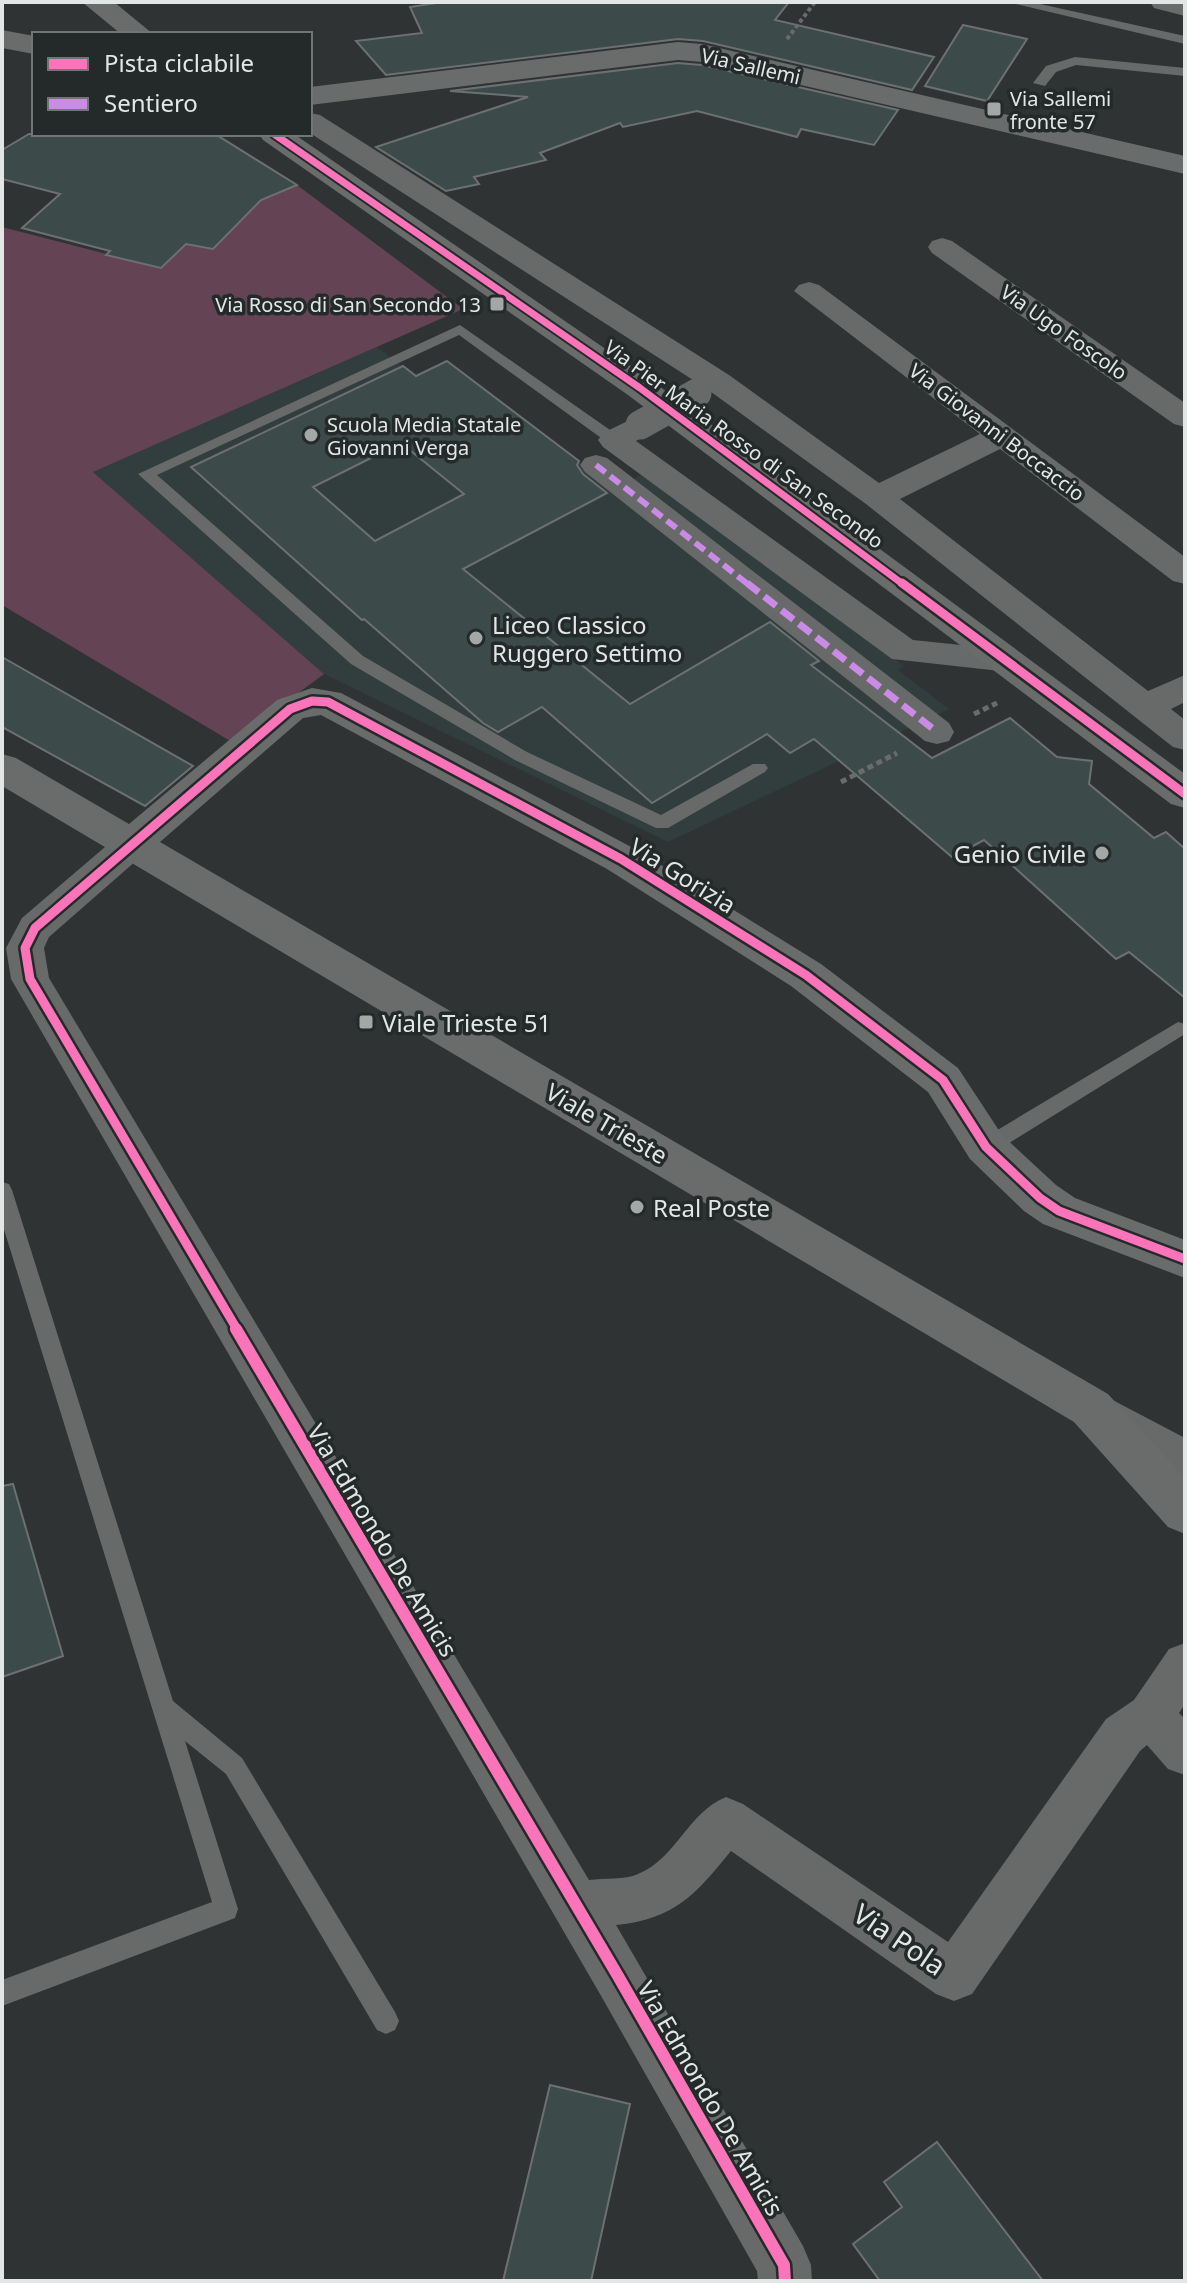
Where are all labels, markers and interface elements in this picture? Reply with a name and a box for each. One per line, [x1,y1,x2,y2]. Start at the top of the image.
legend [32,32,312,136]
street label: Via Sallemi [699,41,803,91]
text: Pista ciclabile [104,46,254,79]
place label: Via Sallemi fronte 57 [1010,85,1111,135]
text: Sentiero [104,86,198,119]
marker: Via Sallemi fronte 57 [985,100,1003,118]
street label: Via Ugo Foscolo [995,278,1133,386]
place label: Via Rosso di San Secondo 13 [215,291,481,318]
marker: Via Rosso di San Secondo 13 [488,295,506,313]
street label: Via Pier Maria Rosso di San Secondo [599,333,889,555]
street label: Via Giovanni Boccaccio [904,357,1090,507]
place label: Scuola Media Statale Giovanni Verga [327,411,521,461]
marker: Scuola Media Statale Giovanni Verga [302,426,320,444]
place label: Liceo Classico Ruggero Settimo [492,608,682,669]
marker: Liceo Classico Ruggero Settimo [467,629,485,647]
street label: Via Gorizia [624,829,742,921]
place label: Genio Civile [954,837,1086,870]
marker: Genio Civile [1093,844,1111,862]
place label: Viale Trieste 51 [382,1006,551,1039]
marker: Viale Trieste 51 [357,1013,375,1031]
street label: Viale Trieste [540,1075,674,1171]
place label: Real Poste [653,1191,770,1224]
marker: Real Poste [628,1198,646,1216]
street label: Via Edmondo De Amicis [300,1417,466,1663]
street label: Via Pola [846,1894,954,1984]
street label: Via Edmondo De Amicis [630,1974,792,2222]

